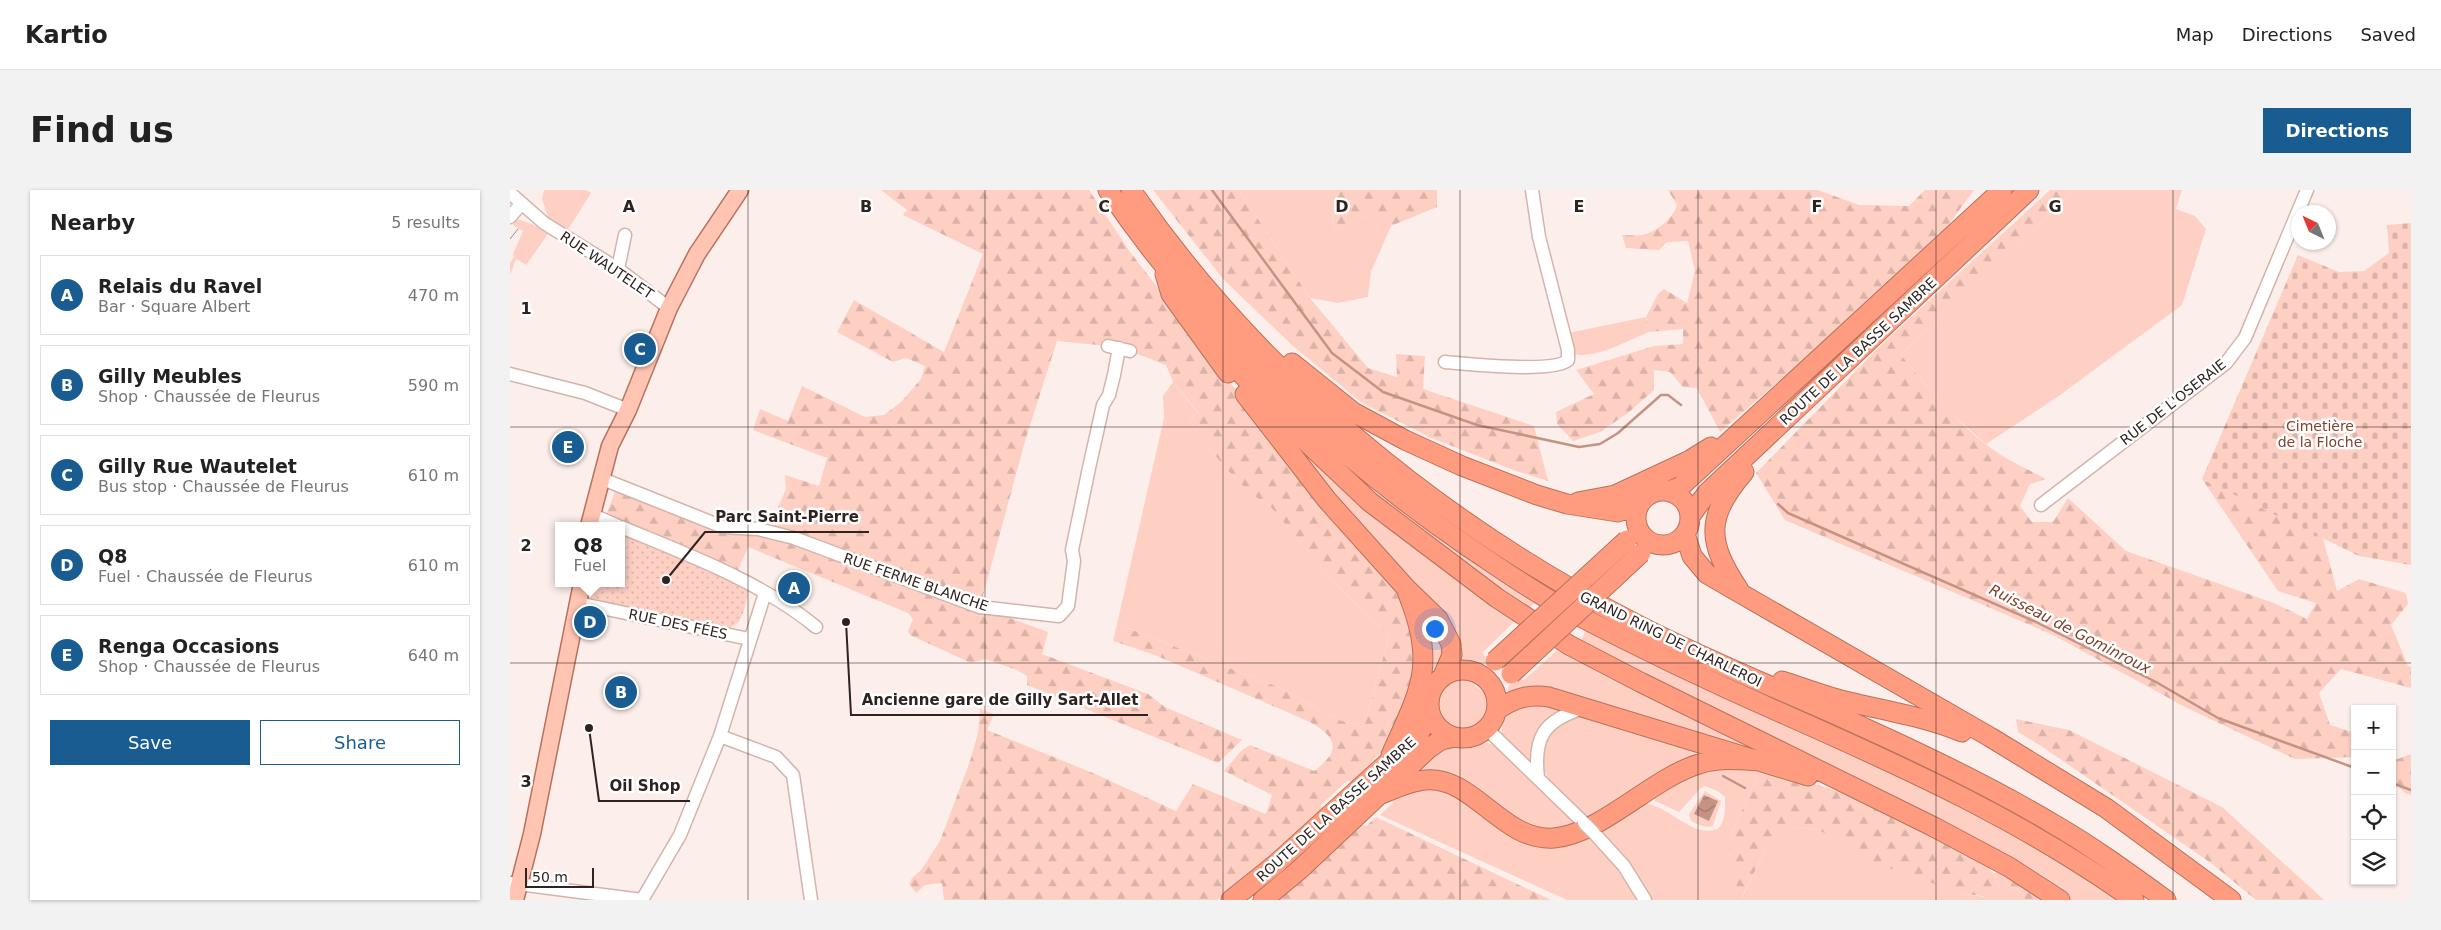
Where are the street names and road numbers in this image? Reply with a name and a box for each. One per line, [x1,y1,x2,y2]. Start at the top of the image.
street label: RUE WAUTELET [557,228,657,302]
street label: ROUTE DE LA BASSE SAMBRE [1776,274,1940,428]
street label: RUE DE L'OSERAIE [2117,356,2229,448]
street label: RUE FERME BLANCHE [841,550,991,614]
street label: GRAND RING DE CHARLEROI [1578,588,1764,690]
street label: RUE DES FÉES [627,606,729,642]
street label: ROUTE DE LA BASSE SAMBRE [1253,733,1419,885]

